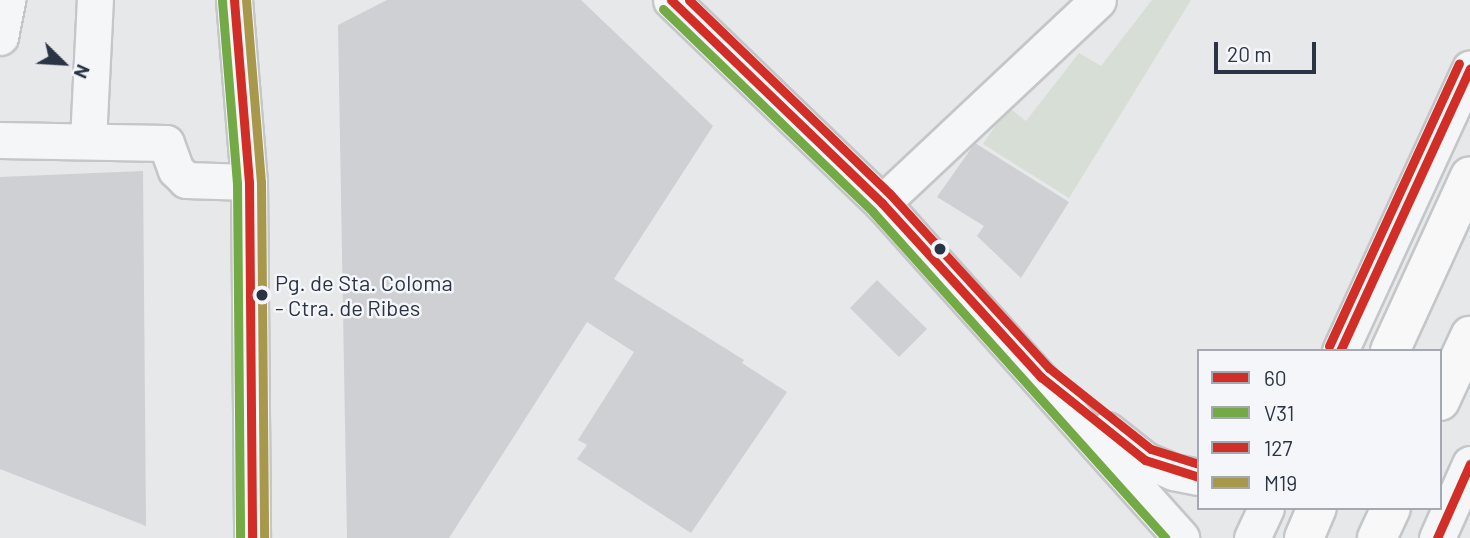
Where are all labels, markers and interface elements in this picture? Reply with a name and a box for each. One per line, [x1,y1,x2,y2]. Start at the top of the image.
north arrow [28,28,98,98]
scale bar [1218,28,1320,72]
text: 20 m [1227,41,1272,66]
text: N [70,61,96,82]
unlabelled marker [933,242,947,256]
place label: Pg. de Sta. Coloma - Ctra. de Ribes [275,269,453,320]
marker: Pg. de Sta. Coloma - Ctra. de Ribes [255,288,269,302]
legend [1197,349,1442,510]
text: 60 [1264,365,1287,390]
text: V31 [1264,400,1294,425]
text: 127 [1264,435,1293,460]
text: M19 [1264,470,1297,495]

